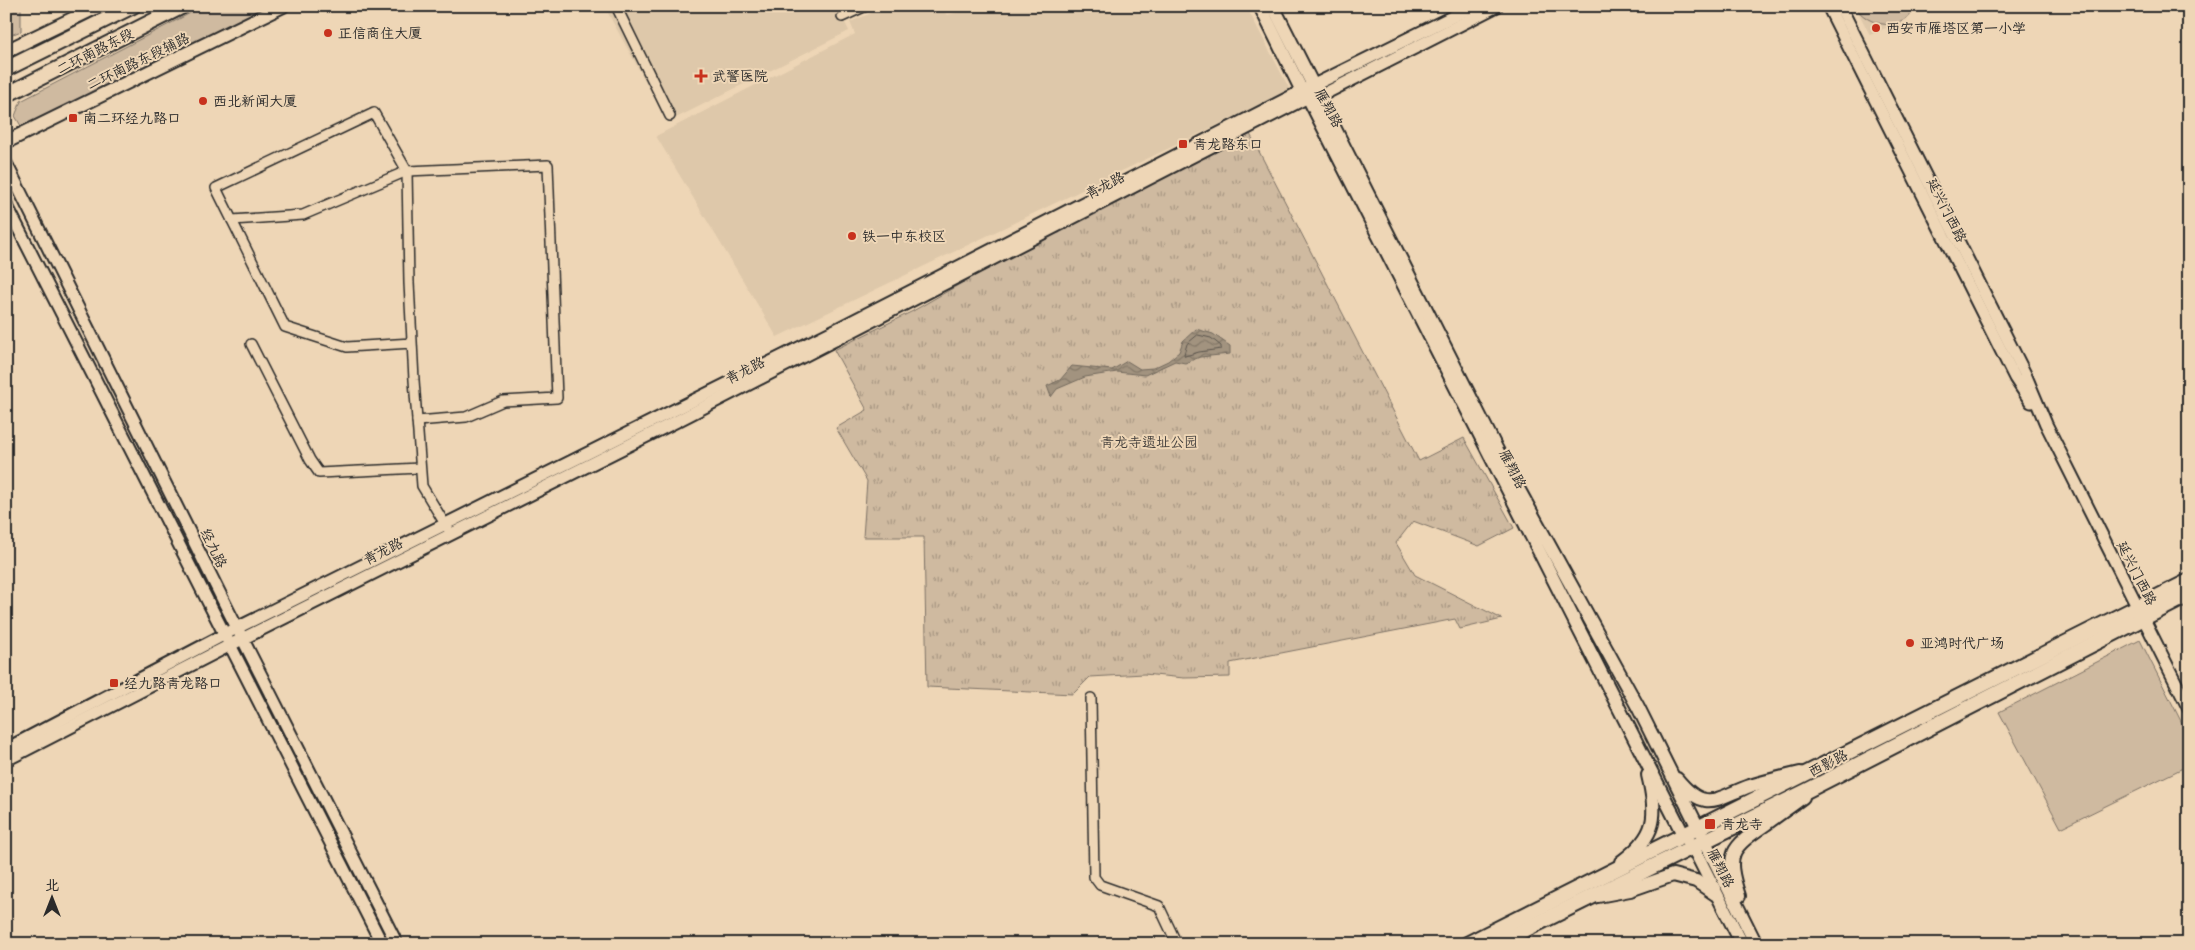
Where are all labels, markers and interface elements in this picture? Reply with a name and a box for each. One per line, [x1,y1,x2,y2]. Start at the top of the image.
place label: 西安市雁塔区第一小学 [1886,17,2026,38]
street label: 二环南路东段 [53,22,137,79]
place label: 正信商住大厦 [338,22,422,43]
marker: 西安市雁塔区第一小学 [1870,22,1882,34]
street label: 二环南路东段辅路 [83,27,193,95]
marker: 正信商住大厦 [322,27,334,39]
place label: 武警医院 [712,65,768,86]
marker: 武警医院 [694,69,708,83]
street label: 雁翔路 [1310,84,1349,131]
place label: 西北新闻大厦 [213,90,297,111]
marker: 西北新闻大厦 [197,95,209,107]
place label: 南二环经九路口 [83,107,181,128]
marker: 南二环经九路口 [67,112,79,124]
place label: 青龙路东口 [1193,133,1263,154]
marker: 青龙路东口 [1177,138,1189,150]
street label: 青龙路 [1081,165,1128,204]
street label: 延兴门西路 [1922,174,1973,246]
place label: 铁一中东校区 [862,225,946,246]
marker: 铁一中东校区 [846,230,858,242]
street label: 青龙路 [721,351,768,388]
park label: 青龙寺遗址公园 [1100,431,1198,452]
street label: 雁翔路 [1495,445,1532,492]
street label: 经九路 [196,524,233,571]
street label: 青龙路 [359,532,406,569]
street label: 延兴门西路 [2112,537,2163,609]
place label: 亚鸿时代广场 [1920,632,2004,653]
marker: 亚鸿时代广场 [1904,637,1916,649]
place label: 经九路青龙路口 [124,672,222,693]
marker: 经九路青龙路口 [108,677,120,689]
street label: 西影路 [1804,744,1851,781]
place label: 青龙寺 [1721,813,1763,834]
marker: 青龙寺 [1703,817,1717,831]
street label: 雁翔路 [1703,844,1740,891]
north arrow [28,872,78,922]
text: 北 [45,874,59,895]

